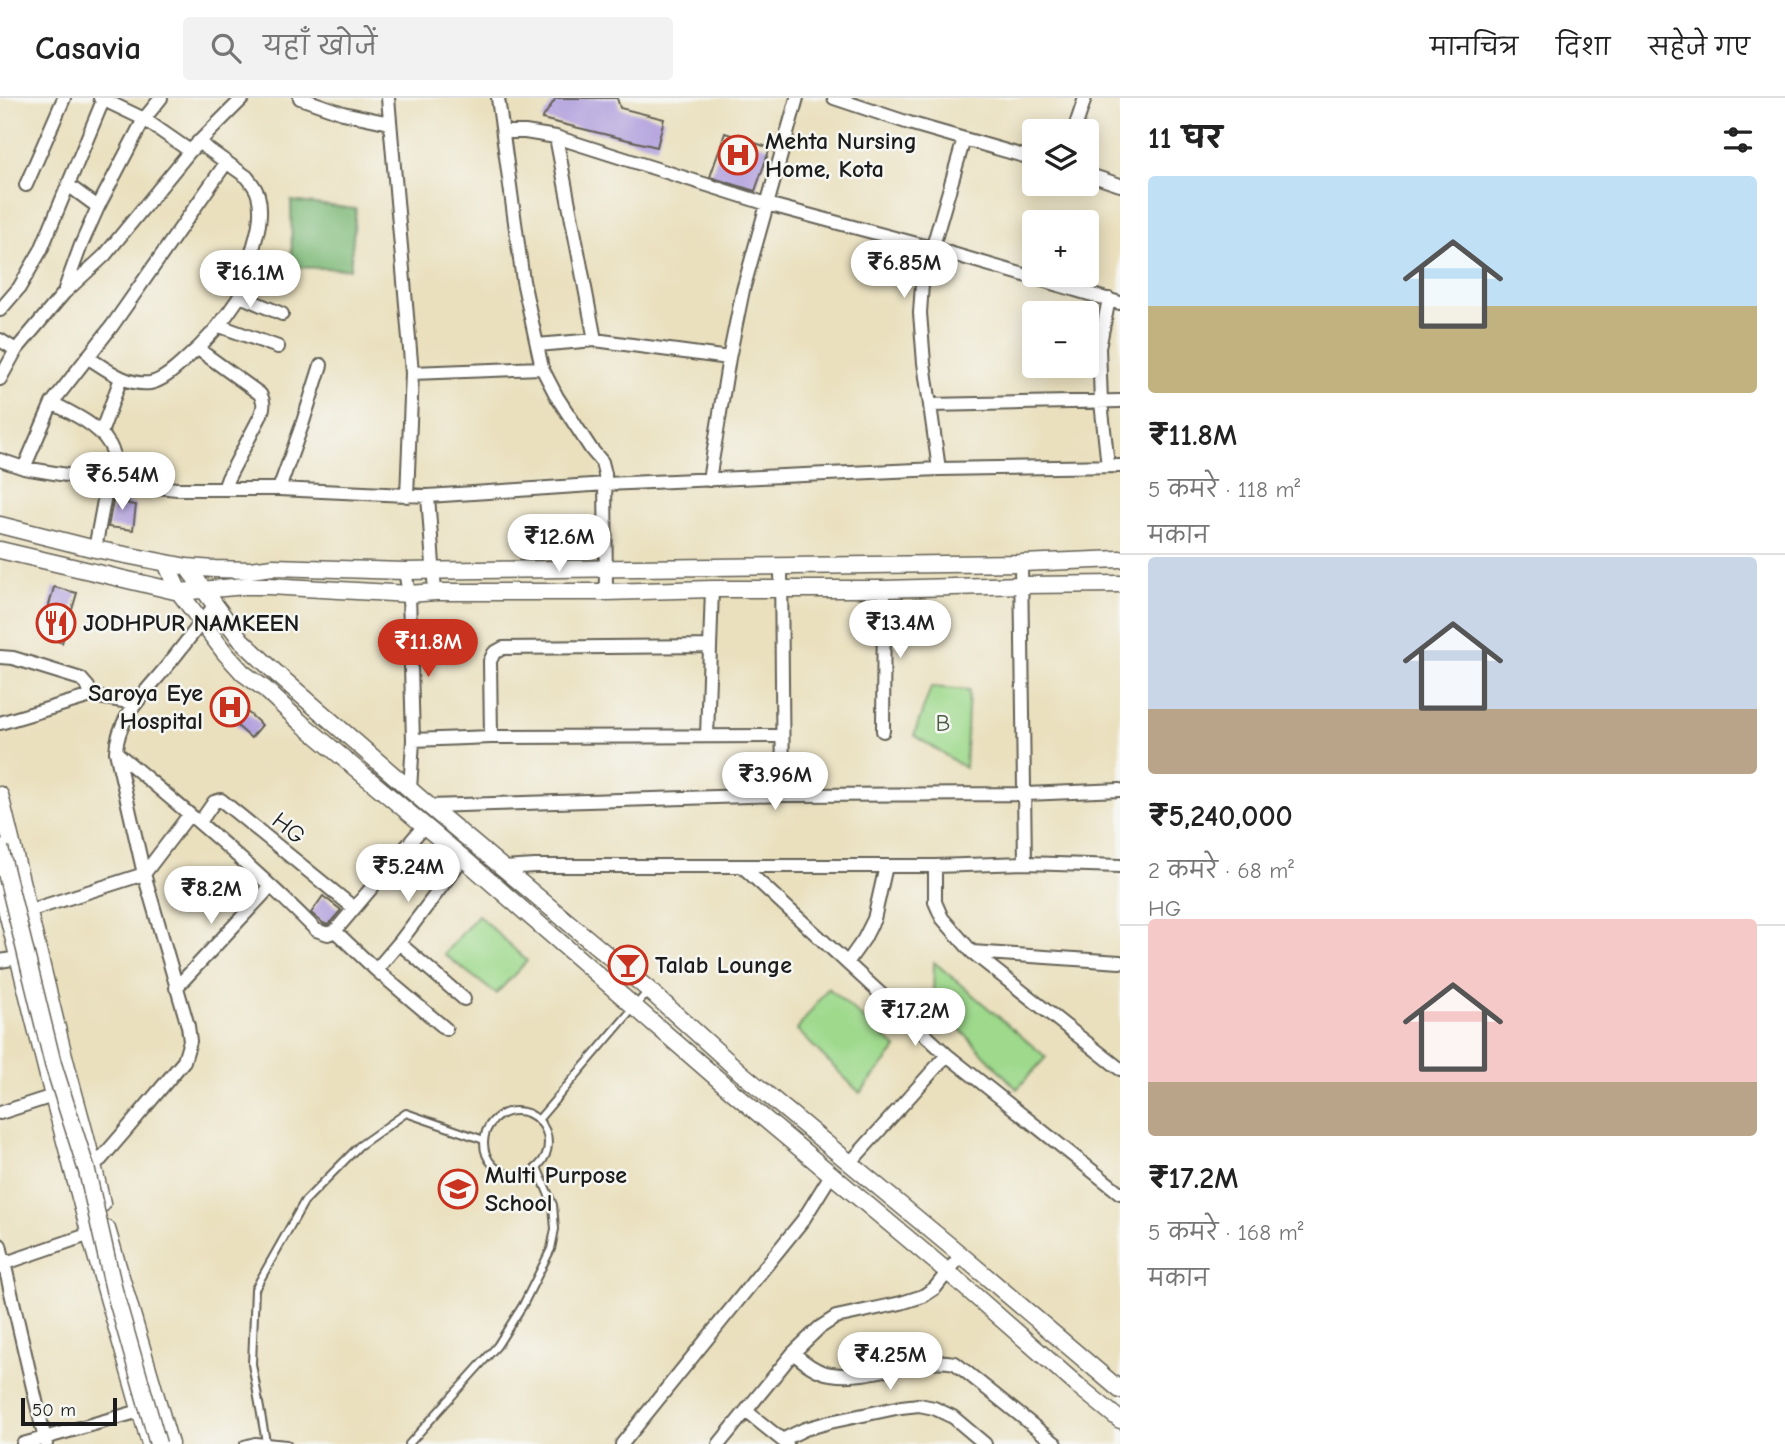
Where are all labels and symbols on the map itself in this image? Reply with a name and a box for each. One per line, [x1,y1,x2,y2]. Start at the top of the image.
place label: Mehta Nursing Home, Kota [765,127,917,183]
hospital icon: Mehta Nursing Home, Kota [717,134,759,176]
pin: ₹6.85M [847,240,961,300]
pin: ₹16.1M [193,250,307,310]
pin: ₹6.54M [65,452,179,512]
pin: ₹12.6M [502,514,616,574]
pin: ₹13.4M [843,601,957,660]
restaurant icon: JODHPUR NAMKEEN [35,602,77,644]
place label: JODHPUR NAMKEEN [83,609,299,637]
pin: ₹11.8M [371,620,485,679]
place label: Saroya Eye Hospital [88,679,203,735]
hospital icon: Saroya Eye Hospital [209,686,251,728]
park label: B [936,709,950,737]
pin: ₹3.96M [718,752,832,812]
street label: HG [267,806,311,850]
pin: ₹5.24M [351,844,465,904]
pin: ₹8.2M [162,866,260,926]
bar icon: Talab Lounge [607,944,649,986]
place label: Talab Lounge [655,951,792,979]
pin: ₹17.2M [858,988,972,1048]
place label: Multi Purpose School [485,1161,627,1217]
school or university icon: Multi Purpose School [437,1168,479,1210]
pin: ₹4.25M [833,1332,947,1392]
scale bar [21,1395,117,1427]

